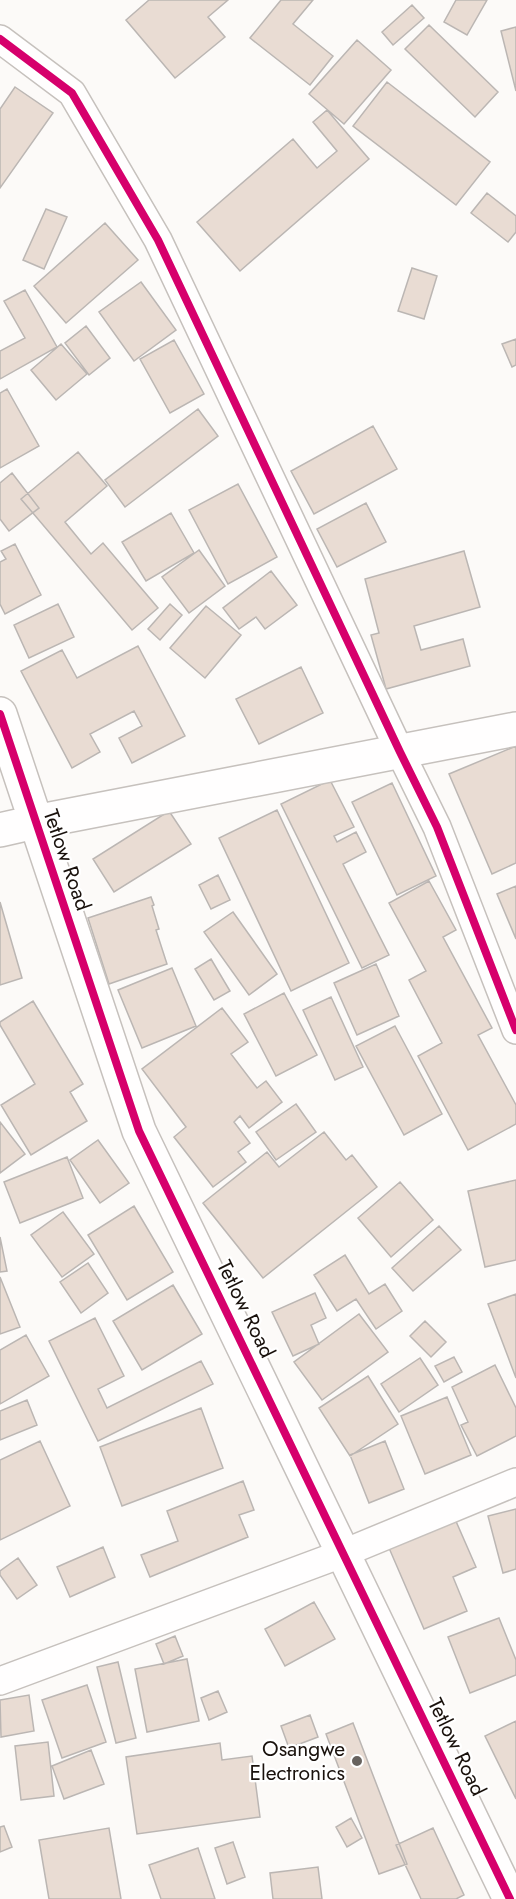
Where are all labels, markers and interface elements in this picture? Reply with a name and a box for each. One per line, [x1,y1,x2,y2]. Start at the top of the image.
street label: Tetlow Road [36,805,98,915]
street label: Tetlow Road [209,1255,283,1363]
street label: Tetlow Road [420,1693,494,1801]
place label: Osangwe Electronics [249,1734,345,1788]
marker: Osangwe Electronics [350,1754,364,1768]

